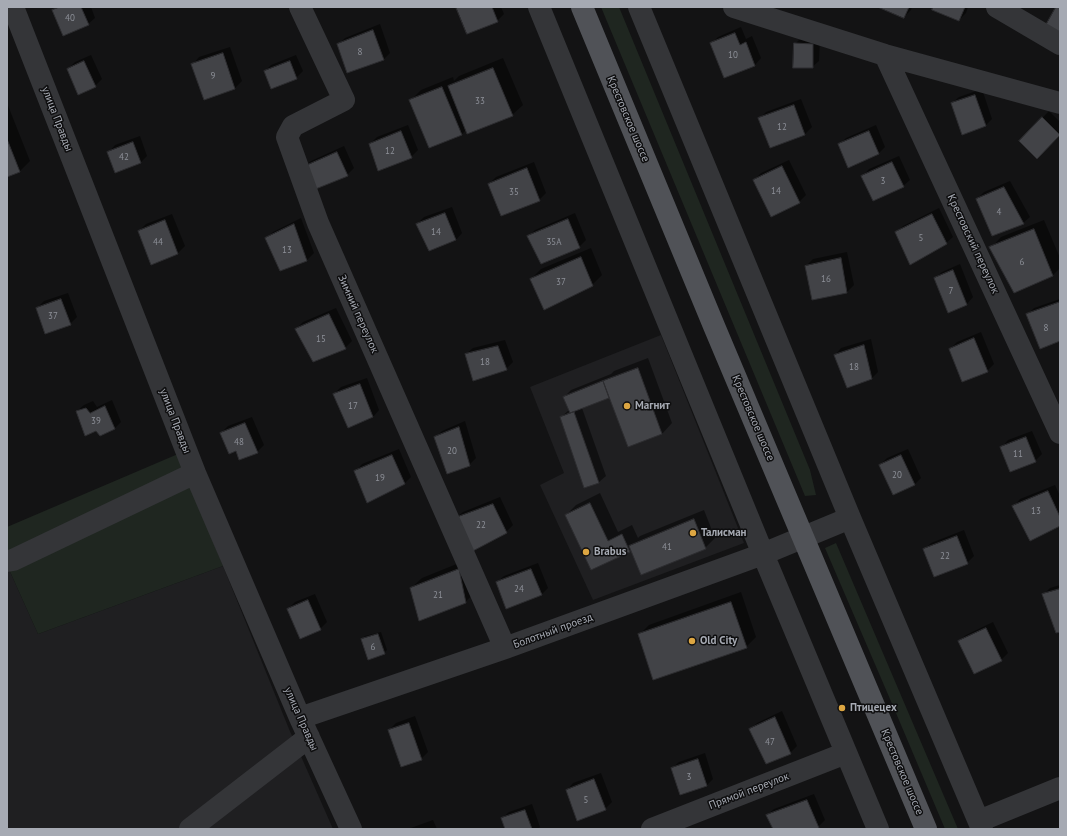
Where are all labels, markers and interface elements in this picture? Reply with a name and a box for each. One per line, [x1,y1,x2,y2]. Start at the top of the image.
house number: 40 [65,13,75,23]
house number: 8 [358,47,362,57]
house number: 10 [728,50,738,60]
house number: 9 [211,71,215,81]
street label: Крестовское шоссе [604,74,652,164]
street label: улица Правды [39,85,75,153]
house number: 33 [475,96,485,106]
house number: 12 [777,122,787,132]
house number: 12 [385,146,395,156]
house number: 42 [119,152,129,162]
house number: 3 [881,176,885,186]
house number: 14 [771,186,781,196]
house number: 35 [509,187,519,197]
street label: Крестовский переулок [944,192,1002,296]
house number: 4 [997,207,1001,217]
house number: 14 [431,227,441,237]
house number: 5 [919,233,923,243]
house number: 44 [153,237,163,247]
house number: 35А [546,237,562,247]
house number: 13 [282,245,292,255]
house number: 6 [1020,257,1024,267]
street label: Зимний переулок [335,273,381,355]
house number: 16 [821,274,831,284]
house number: 37 [556,277,566,287]
house number: 7 [949,286,953,296]
house number: 37 [48,311,58,321]
house number: 8 [1044,323,1048,333]
house number: 15 [316,334,326,344]
house number: 18 [480,357,490,367]
house number: 18 [849,362,859,372]
street label: Крестовское шоссе [729,373,777,463]
street label: улица Правды [157,387,193,455]
place label: Магнит [635,399,670,413]
house number: 17 [348,401,358,411]
marker: Магнит [622,401,632,411]
house number: 39 [91,416,101,426]
house number: 48 [234,437,244,447]
house number: 20 [447,446,457,456]
house number: 11 [1013,449,1023,459]
house number: 20 [892,470,902,480]
house number: 19 [375,473,385,483]
house number: 13 [1031,506,1041,516]
house number: 22 [476,520,486,530]
place label: Талисман [701,526,747,540]
marker: Талисман [688,528,698,538]
house number: 41 [662,542,672,552]
place label: Brabus [594,545,626,559]
marker: Brabus [581,547,591,557]
house number: 22 [940,551,950,561]
house number: 24 [514,584,524,594]
house number: 21 [433,590,443,600]
street label: Болотный проезд [511,610,595,652]
place label: Old City [700,634,737,648]
marker: Old City [687,636,697,646]
house number: 6 [371,642,375,652]
street label: улица Правды [281,685,321,753]
place label: Птицецех [850,701,897,715]
marker: Птицецех [837,703,847,713]
street label: Крестовское шоссе [878,727,926,817]
house number: 47 [765,737,775,747]
street label: Прямой переулок [707,770,791,812]
house number: 3 [687,772,691,782]
house number: 5 [584,795,588,805]

